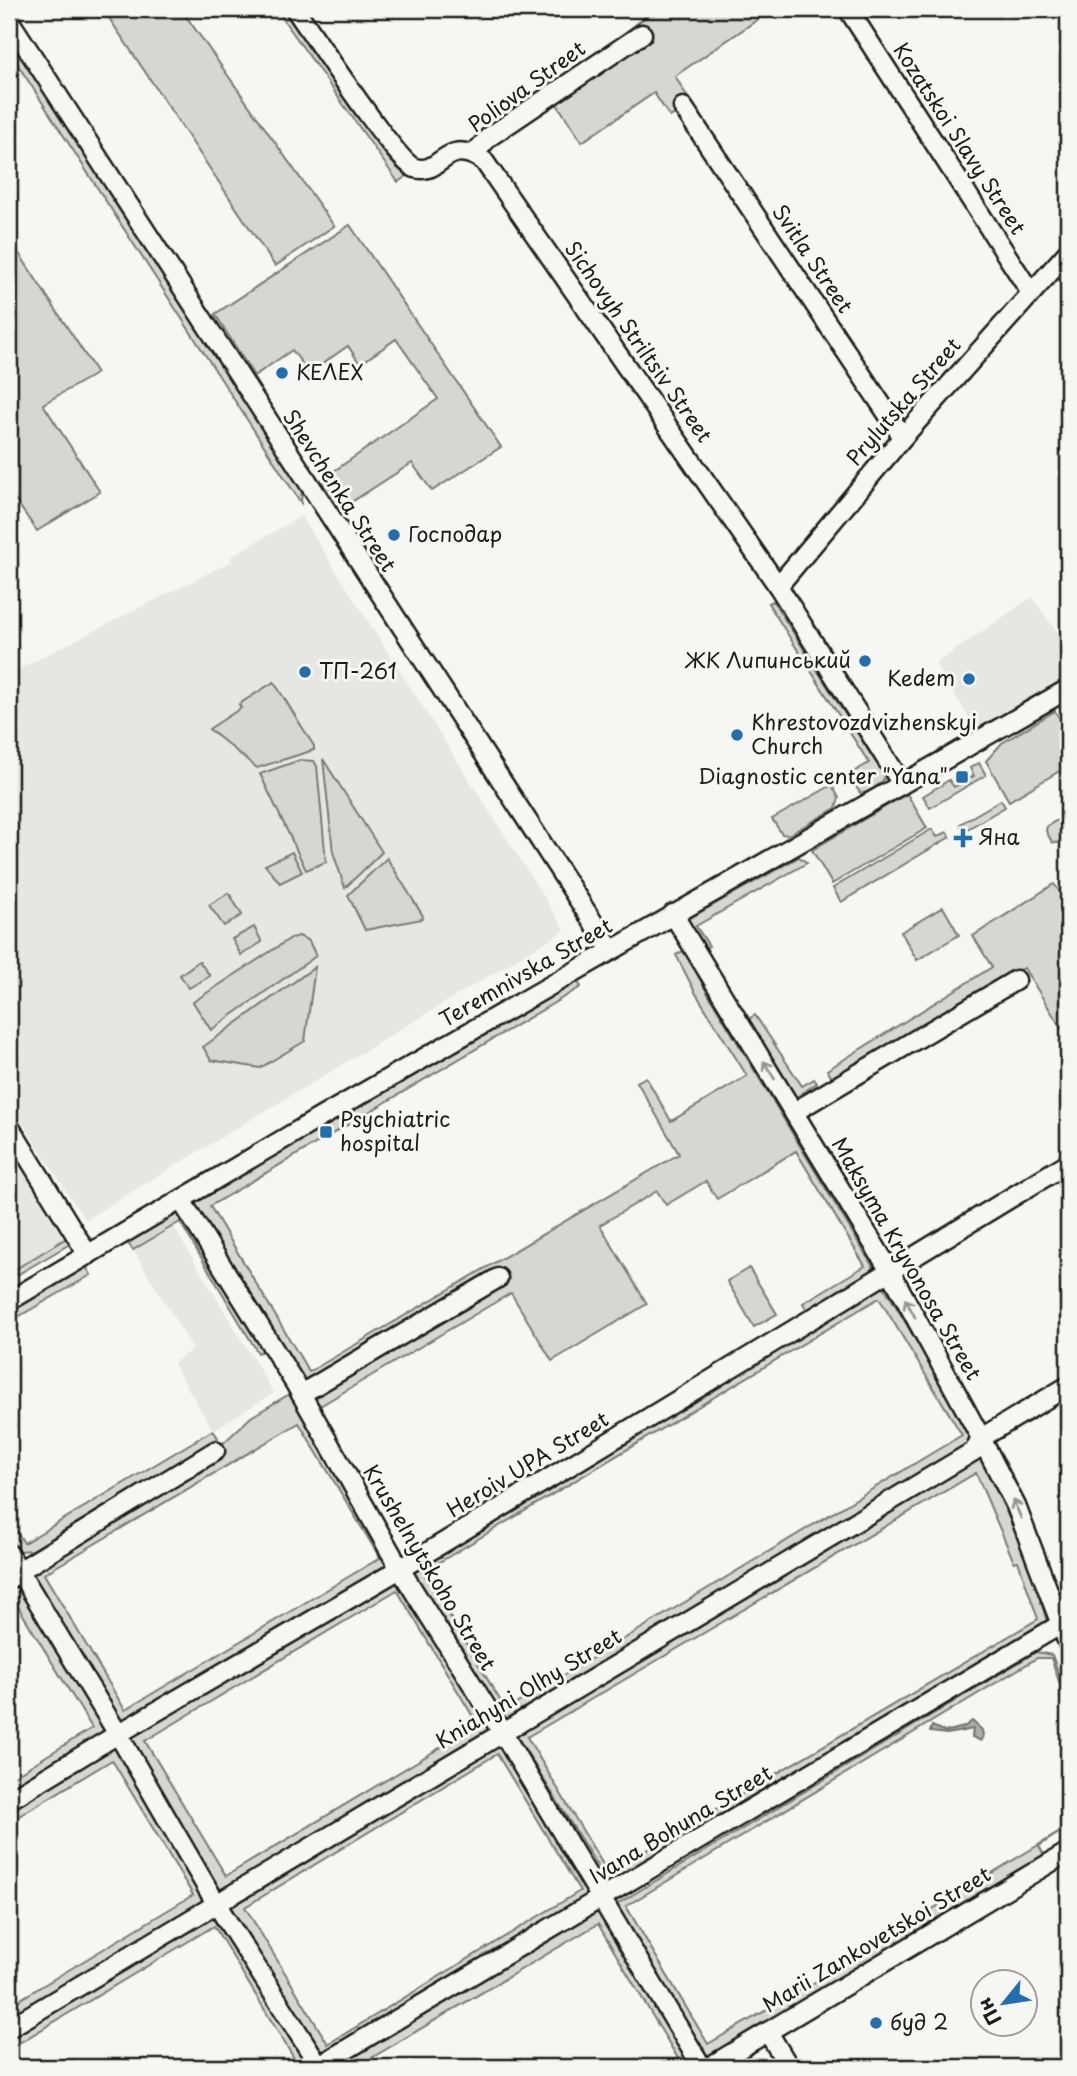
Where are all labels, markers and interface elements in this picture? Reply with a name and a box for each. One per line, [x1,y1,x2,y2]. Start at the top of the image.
street label: Poliova Street [460,32,591,139]
street label: Kozatskoi Slavy Street [887,36,1035,240]
street label: Svitla Street [765,197,862,319]
street label: Sichovyh Striltsiv Street [558,234,721,448]
street label: Prylutska Street [838,330,967,472]
place label: КЕЛЕХ [296,355,364,387]
marker: КЕЛЕХ [274,365,290,381]
street label: Shevchenka Street [276,402,405,577]
place label: Господар [408,517,502,549]
marker: Господар [386,527,402,543]
place label: ЖК Липинський [685,643,851,675]
marker: ЖК Липинський [857,653,873,669]
place label: ТП-261 [319,654,397,686]
place label: Kedem [887,661,955,693]
marker: ТП-261 [297,664,313,680]
marker: Kedem [961,671,977,687]
place label: Khrestovozdvizhenskyi Church [751,705,977,761]
marker: Khrestovozdvizhenskyi Church [729,727,745,743]
place label: Diagnostic center "Yana" [698,759,948,791]
marker: Diagnostic center "Yana" [954,769,970,785]
place label: Яна [979,820,1020,852]
marker: Яна [953,828,973,848]
street label: Teremnivska Street [433,909,617,1034]
one-way arrow [761,1061,775,1081]
place label: Psychiatric hospital [340,1102,450,1158]
marker: Psychiatric hospital [318,1124,334,1140]
street label: Maksyma Kryvonosa Street [825,1130,991,1386]
one-way arrow [903,1298,916,1319]
street label: Heroiv UPA Street [440,1402,614,1524]
street label: Krushelnytskoho Street [356,1458,505,1676]
one-way arrow [1010,1498,1023,1520]
street label: Kniahyni Olhy Street [429,1619,627,1756]
street label: Ivana Bohuna Street [582,1756,778,1891]
street label: Marii Zankovetskoi Street [756,1857,996,2019]
north arrow [968,1968,1038,2038]
text: Пн [969,1993,1007,2031]
place label: буд 2 [890,2005,948,2037]
marker: буд 2 [868,2015,884,2031]

